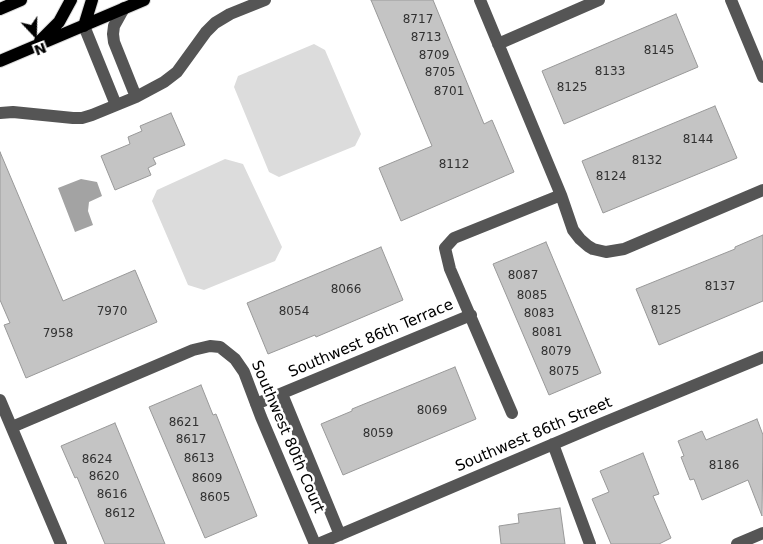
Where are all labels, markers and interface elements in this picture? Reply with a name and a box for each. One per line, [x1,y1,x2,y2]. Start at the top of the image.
north arrow [10,10,60,60]
house number: 8717 [403,13,433,27]
house number: 8713 [411,31,441,45]
text: N [32,39,49,59]
house number: 8145 [644,44,674,58]
house number: 8709 [419,49,449,63]
house number: 8133 [595,65,625,79]
house number: 8705 [425,66,455,80]
house number: 8125 [557,81,587,95]
house number: 8701 [434,85,464,99]
house number: 8144 [683,133,713,147]
house number: 8132 [632,154,662,168]
house number: 8112 [439,158,469,172]
house number: 8124 [596,170,626,184]
house number: 8087 [508,269,538,283]
house number: 8137 [705,280,735,294]
house number: 8066 [331,283,361,297]
house number: 8085 [517,289,547,303]
street label: Southwest 86th Terrace [286,296,456,382]
house number: 8125 [651,304,681,318]
house number: 7970 [97,305,127,319]
house number: 8054 [279,305,309,319]
house number: 8083 [524,307,554,321]
house number: 8081 [532,326,562,340]
house number: 7958 [43,327,73,341]
house number: 8079 [541,345,571,359]
street label: Southwest 80th Court [247,358,327,516]
house number: 8075 [549,365,579,379]
street label: Southwest 86th Street [453,394,615,476]
house number: 8069 [417,404,447,418]
house number: 8621 [169,416,199,430]
house number: 8059 [363,427,393,441]
house number: 8617 [176,433,206,447]
house number: 8613 [184,452,214,466]
house number: 8624 [82,453,112,467]
house number: 8186 [709,459,739,473]
house number: 8620 [89,470,119,484]
house number: 8609 [192,472,222,486]
house number: 8616 [97,488,127,502]
house number: 8605 [200,491,230,505]
house number: 8612 [105,507,135,521]

